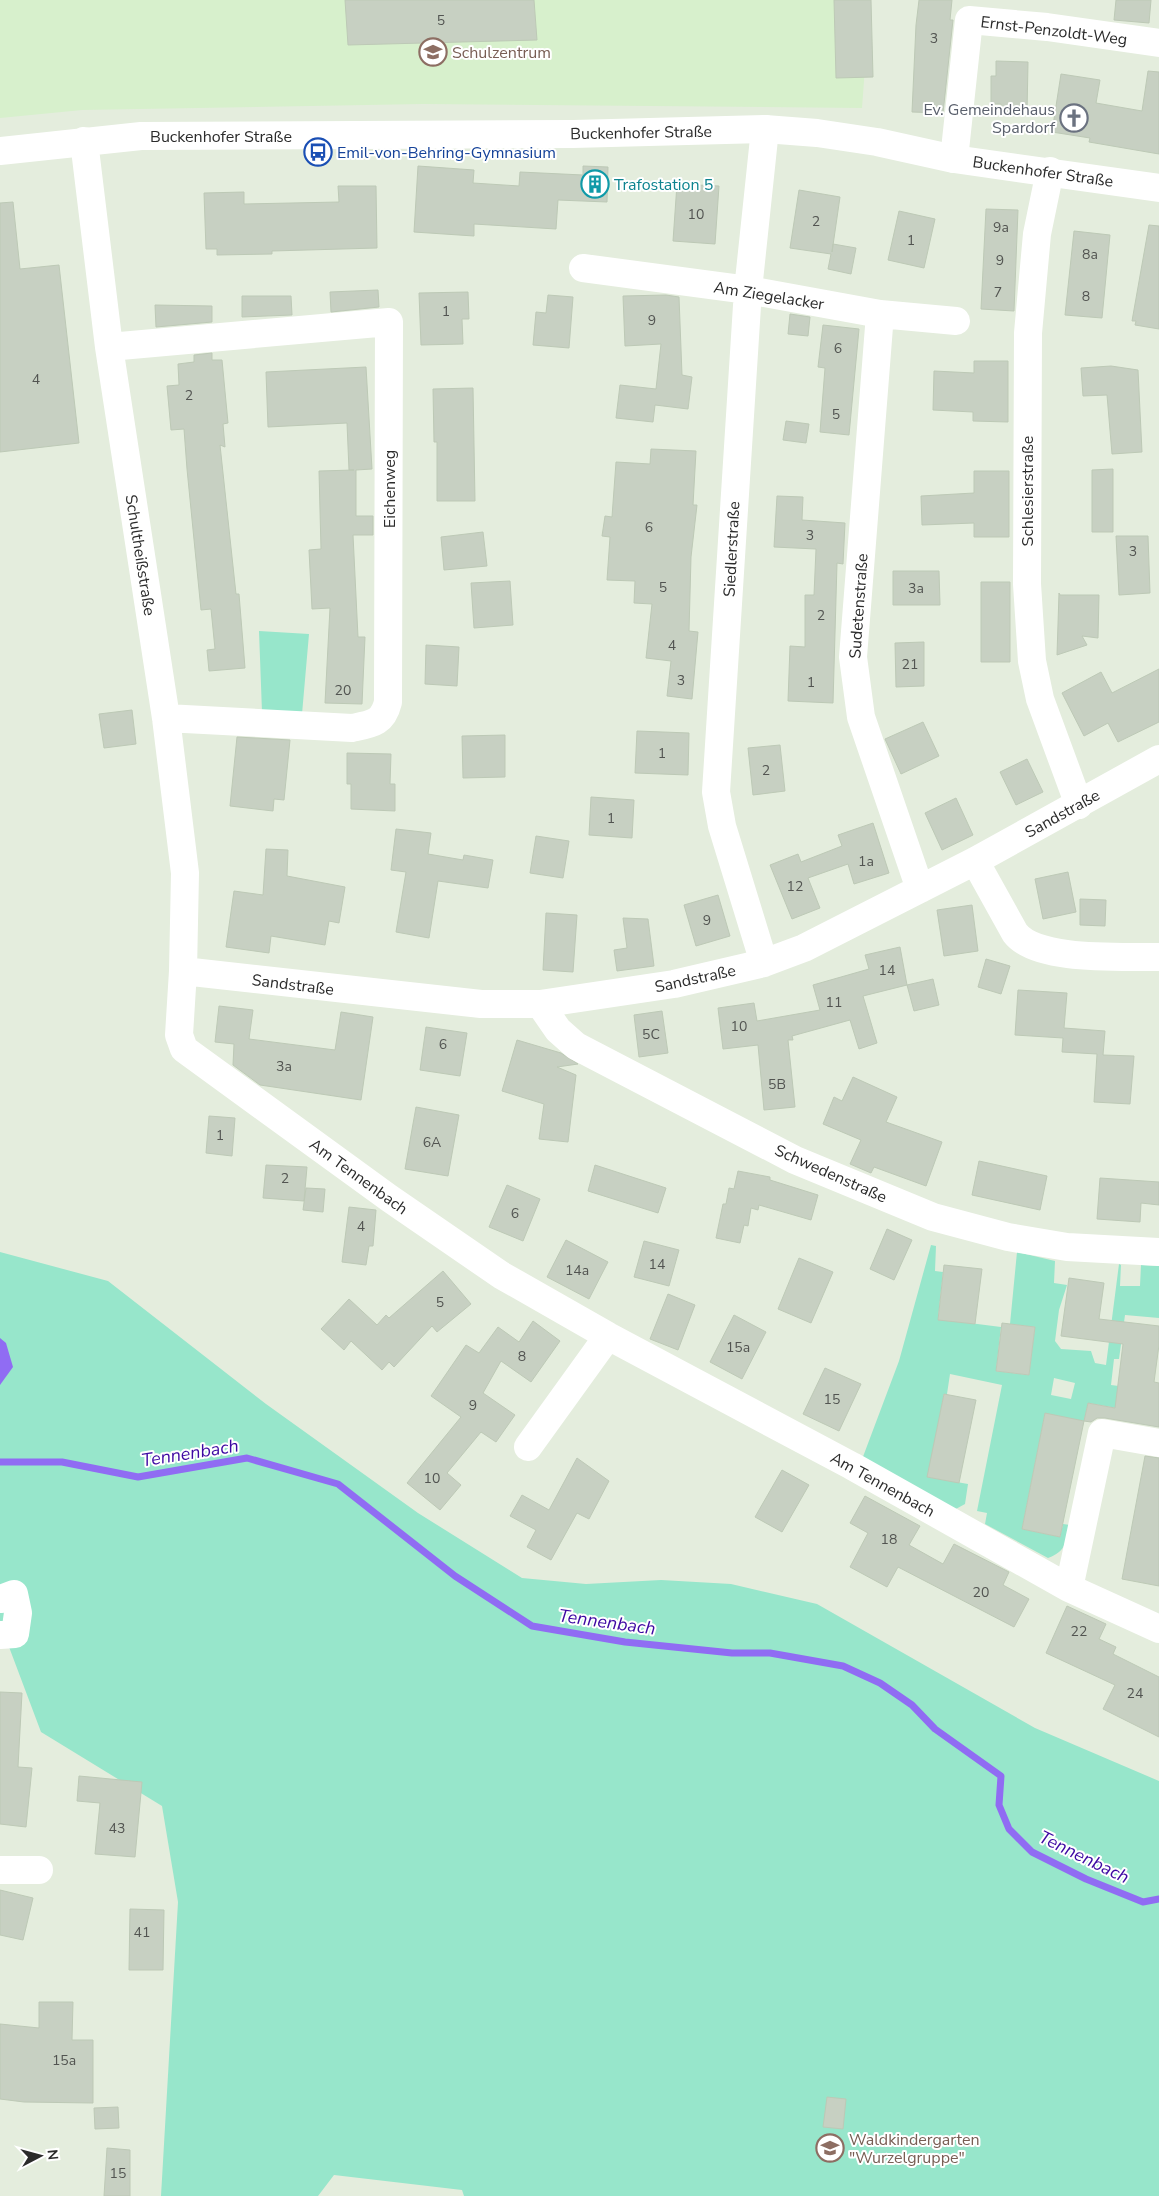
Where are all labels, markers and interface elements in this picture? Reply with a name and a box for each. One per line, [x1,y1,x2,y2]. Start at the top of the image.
house number: 5 [437,11,445,30]
street label: Ernst-Penzoldt-Weg [979,11,1128,51]
house number: 3 [930,29,938,48]
school or university icon: Schulzentrum [418,37,448,67]
place label: Schulzentrum [452,42,551,64]
place label: Ev. Gemeindehaus Spardorf [923,99,1056,139]
church icon: Ev. Gemeindehaus Spardorf [1059,103,1089,133]
street label: Buckenhofer Straße [570,121,712,145]
street label: Buckenhofer Straße [150,126,292,148]
bus stop icon: Emil-von-Behring-Gymnasium [303,137,333,167]
place label: Emil-von-Behring-Gymnasium [337,142,556,164]
street label: Buckenhofer Straße [971,151,1115,193]
building icon: Trafostation 5 [580,169,610,199]
place label: Trafostation 5 [614,174,713,196]
house number: 10 [688,205,704,224]
house number: 2 [812,212,820,231]
house number: 9a [993,218,1009,237]
house number: 1 [907,231,915,250]
house number: 8a [1082,245,1098,264]
house number: 9 [996,251,1004,270]
street label: Am Ziegelacker [712,276,826,316]
house number: 7 [994,283,1002,302]
house number: 8 [1082,287,1090,306]
house number: 1 [442,302,450,321]
house number: 9 [648,311,656,330]
house number: 6 [834,339,842,358]
house number: 4 [32,370,40,389]
house number: 2 [185,386,193,405]
house number: 5 [832,405,840,424]
street label: Schlesierstraße [1017,436,1039,546]
street label: Eichenweg [379,450,401,528]
street label: Schultheißstraße [120,493,160,617]
street label: Siedlerstraße [719,501,745,598]
house number: 6 [645,518,653,537]
house number: 3 [806,526,814,545]
house number: 3 [1129,542,1137,561]
street label: Sudetenstraße [844,553,874,659]
house number: 5 [659,578,667,597]
house number: 3a [908,579,924,598]
house number: 2 [817,606,825,625]
house number: 4 [668,636,676,655]
house number: 21 [902,655,918,674]
house number: 3 [677,671,685,690]
house number: 1 [807,673,815,692]
house number: 20 [335,681,351,700]
house number: 1 [658,744,666,763]
house number: 2 [762,761,770,780]
street label: Sandstraße [1021,784,1104,843]
house number: 1 [607,809,615,828]
house number: 1a [858,852,874,871]
house number: 12 [787,877,803,896]
house number: 9 [703,911,711,930]
street label: Sandstraße [653,960,738,998]
house number: 14 [879,961,895,980]
street label: Sandstraße [251,969,335,1001]
house number: 11 [826,993,842,1012]
house number: 10 [731,1017,747,1036]
house number: 5C [642,1025,660,1044]
house number: 6 [439,1035,447,1054]
house number: 3a [276,1057,292,1076]
house number: 5B [768,1075,786,1094]
house number: 1 [216,1126,224,1145]
house number: 6A [423,1133,441,1152]
street label: Am Tennenbach [305,1134,412,1220]
street label: Schwedenstraße [771,1139,890,1209]
house number: 2 [281,1169,289,1188]
house number: 6 [511,1204,519,1223]
house number: 4 [357,1217,365,1236]
house number: 14 [649,1255,665,1274]
house number: 14a [565,1261,589,1280]
house number: 5 [436,1293,444,1312]
house number: 15a [726,1338,750,1357]
house number: 8 [518,1347,526,1366]
house number: 15 [824,1390,840,1409]
house number: 9 [469,1396,477,1415]
water label: Tennenbach [140,1433,240,1473]
street label: Am Tennenbach [826,1447,939,1523]
house number: 10 [424,1469,440,1488]
house number: 18 [881,1530,897,1549]
house number: 20 [973,1583,989,1602]
water label: Tennenbach [557,1603,657,1641]
house number: 22 [1071,1622,1087,1641]
house number: 24 [1127,1684,1143,1703]
house number: 43 [109,1819,125,1838]
water label: Tennenbach [1035,1825,1133,1889]
house number: 41 [134,1923,150,1942]
house number: 15a [52,2051,76,2070]
place label: Waldkindergarten "Wurzelgruppe" [849,2129,980,2169]
north arrow [15,2131,65,2181]
school or university icon: Waldkindergarten "Wurzelgruppe" [815,2133,845,2163]
text: N [42,2148,62,2161]
house number: 15 [110,2164,126,2183]

